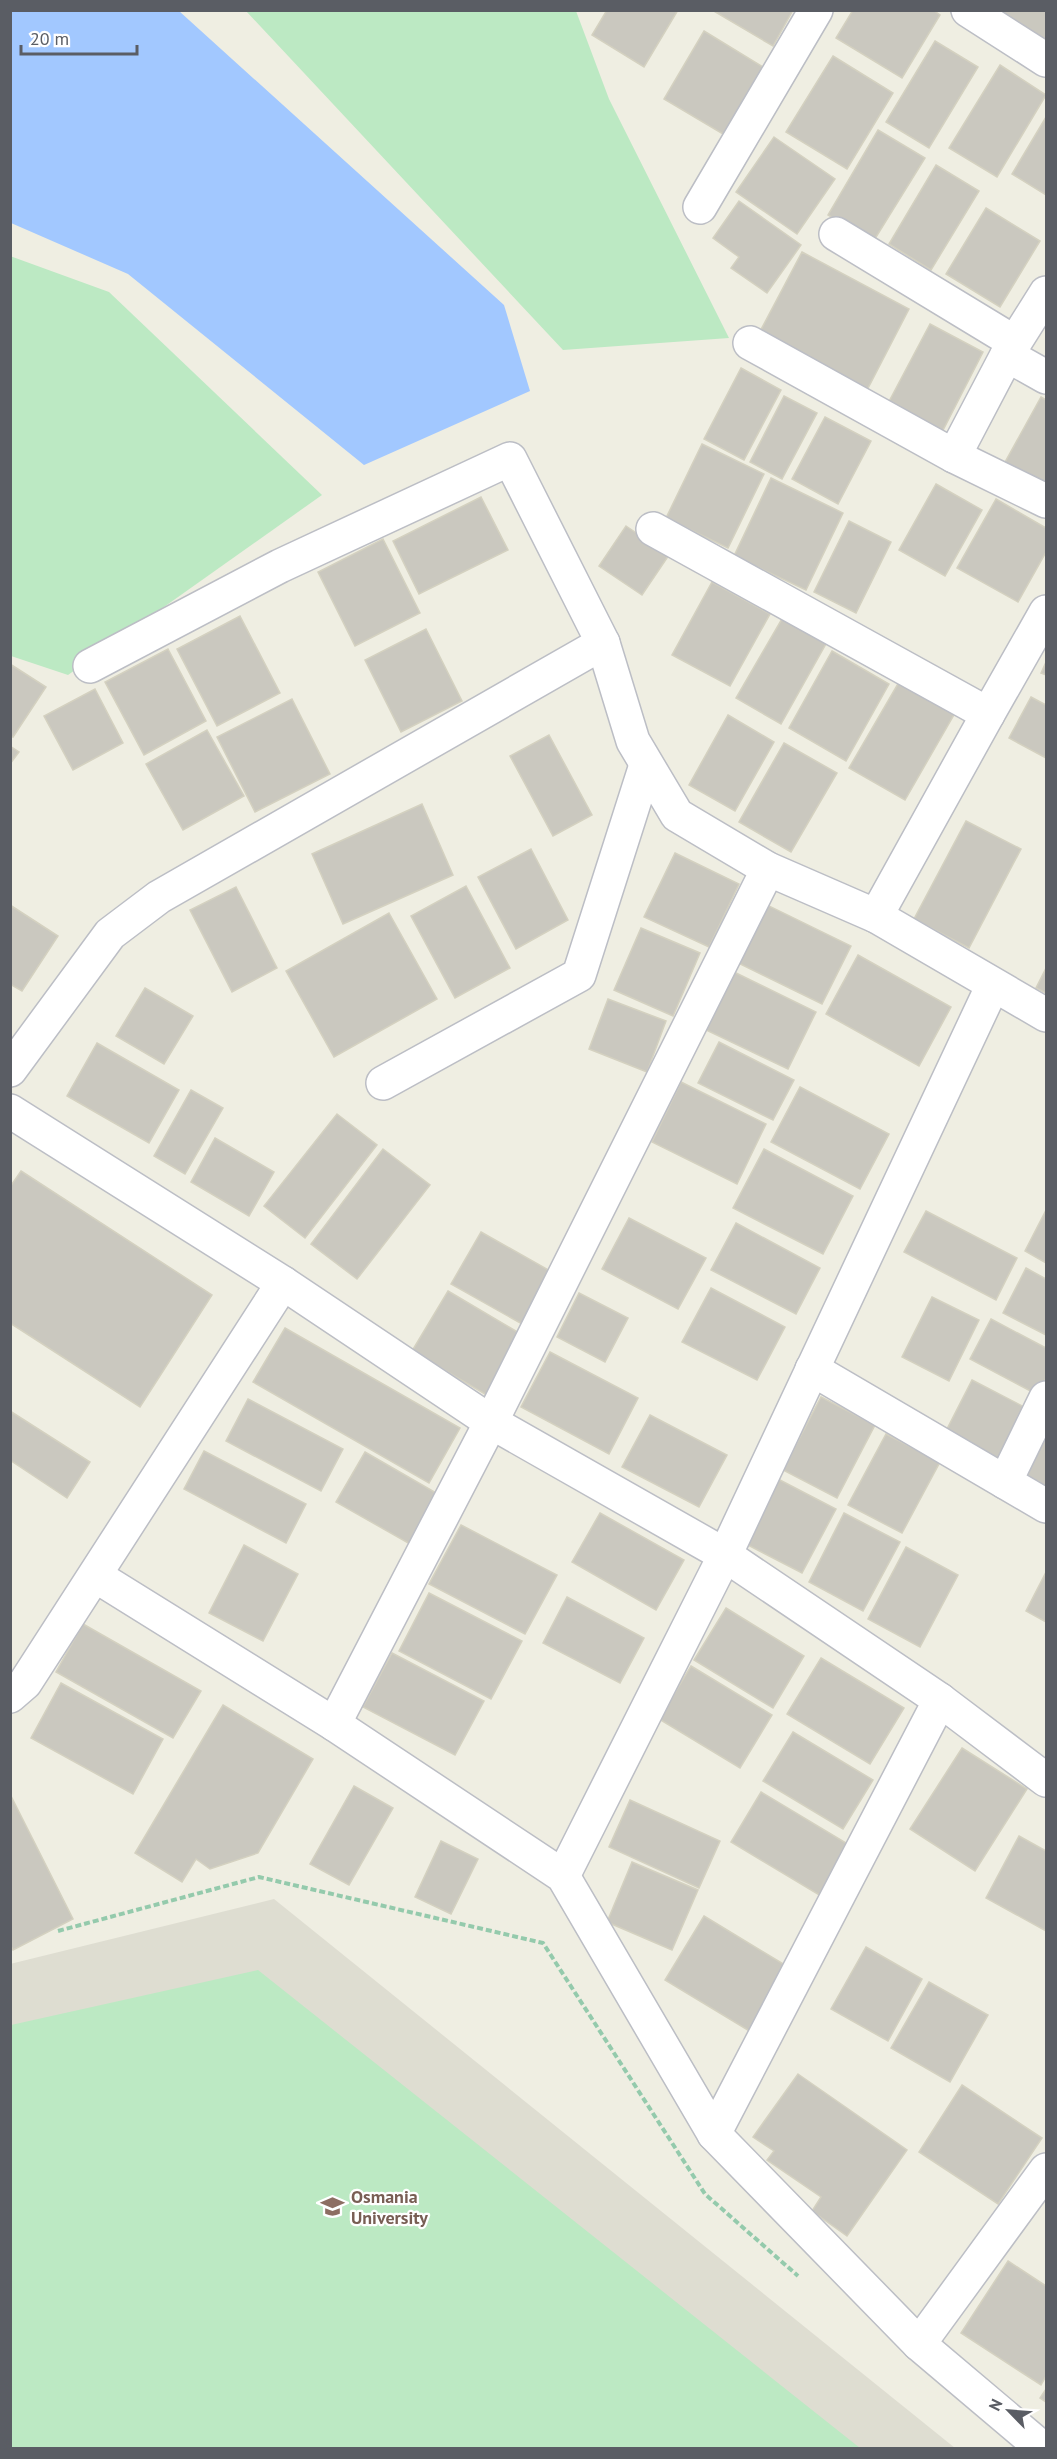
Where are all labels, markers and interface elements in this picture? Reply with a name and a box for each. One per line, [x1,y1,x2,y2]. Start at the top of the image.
scale bar [21,18,136,56]
text: 20 m [30,27,69,50]
place label: Osmania University [351,2185,428,2229]
school or university icon: Osmania University [320,2193,346,2219]
north arrow [979,2381,1039,2441]
text: N [984,2396,1007,2414]

